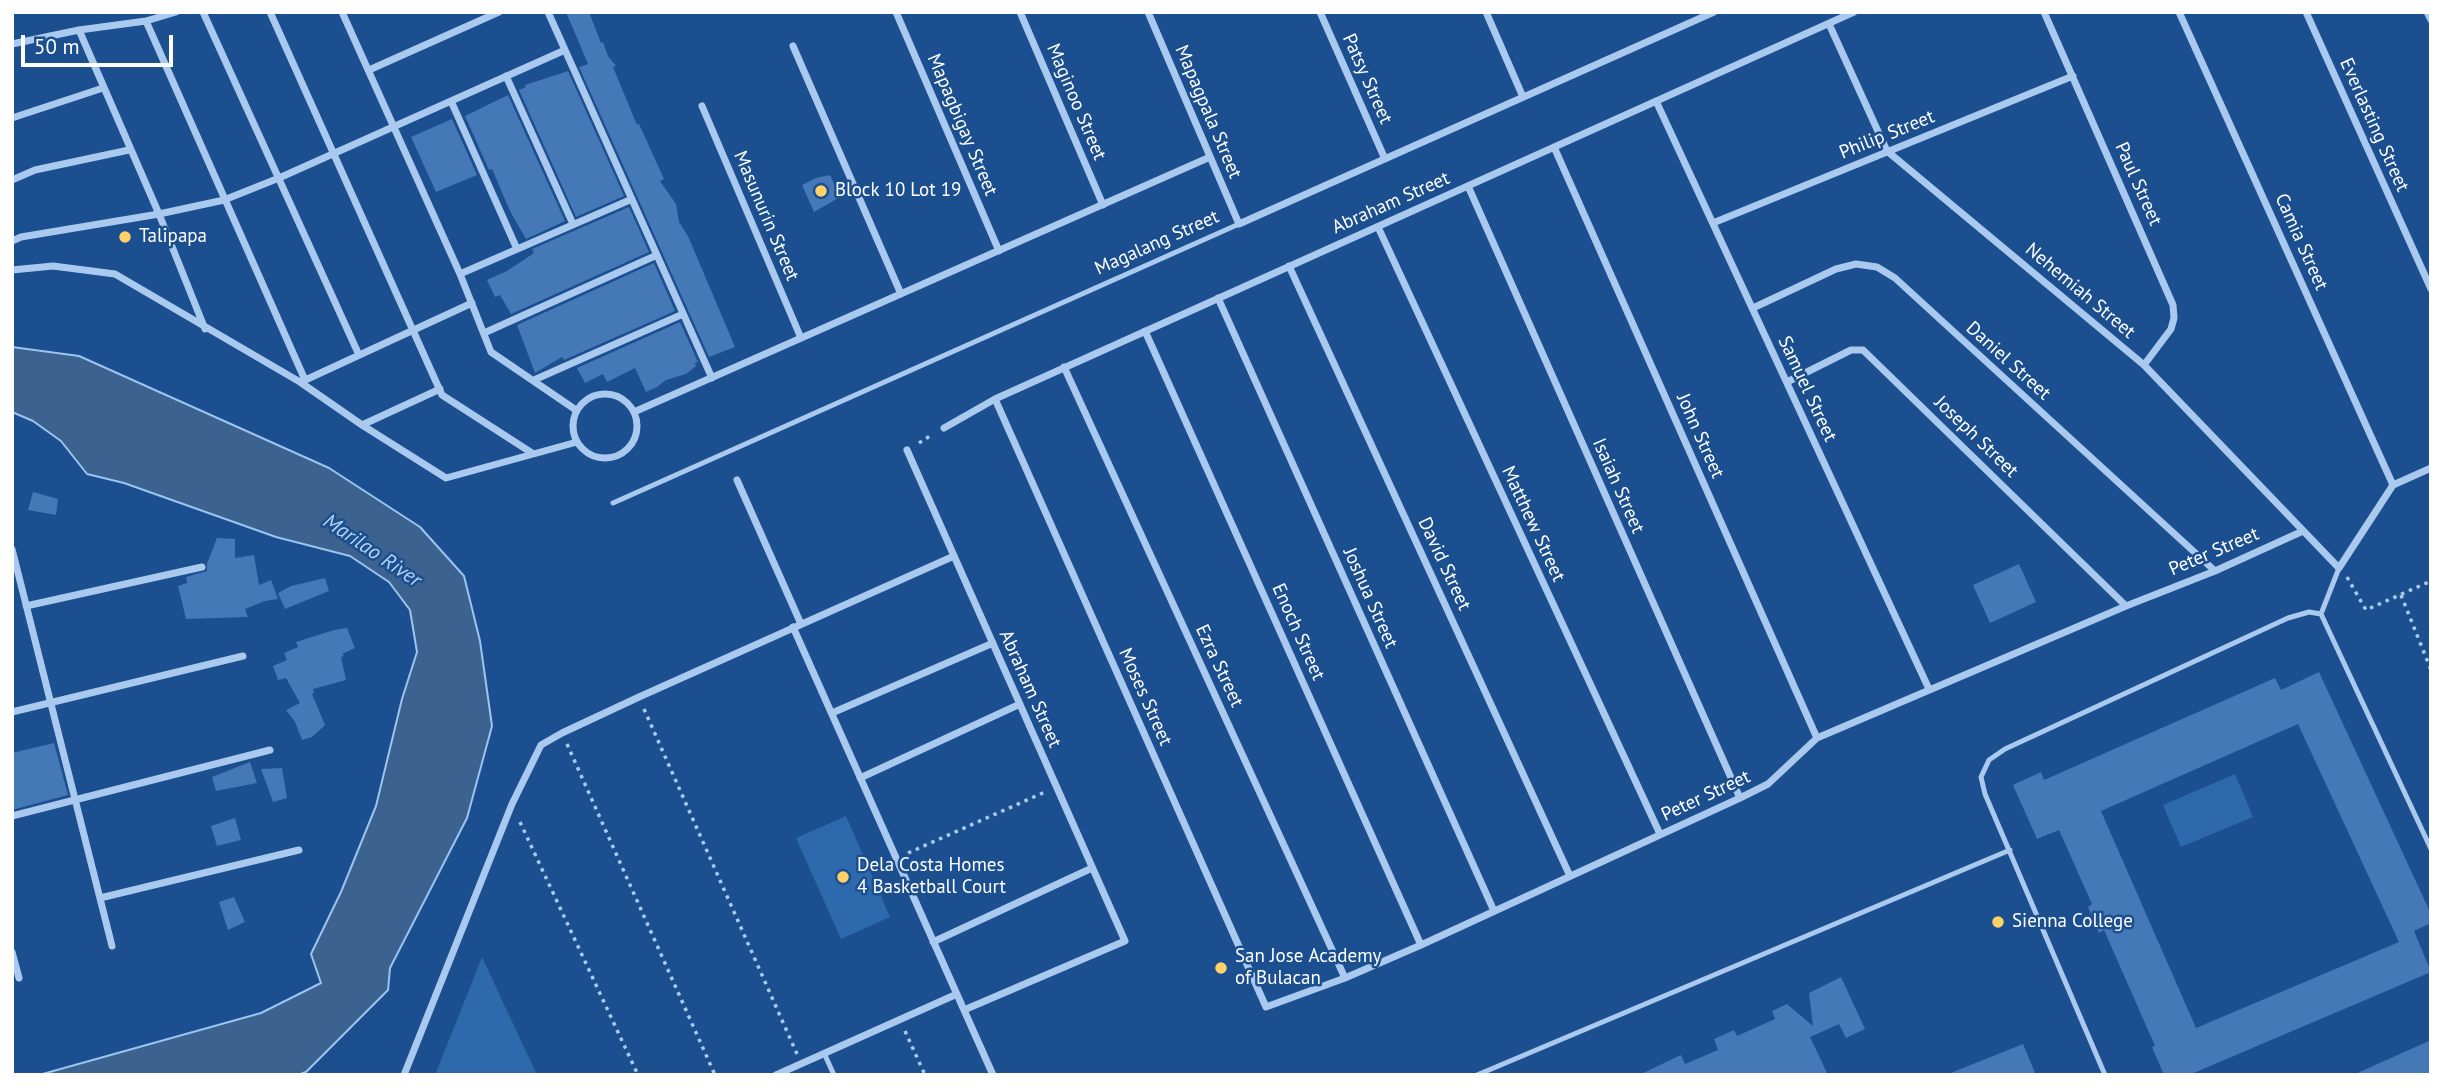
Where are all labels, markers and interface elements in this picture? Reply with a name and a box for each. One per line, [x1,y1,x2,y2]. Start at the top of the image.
scale bar [24,21,177,65]
street label: Patsy Street [1337,30,1397,128]
text: 50 m [34,33,80,60]
street label: Maginoo Street [1041,40,1111,164]
street label: Mapagpala Street [1170,42,1246,182]
street label: Mapagbigay Street [922,51,1002,199]
street label: Everlasting Street [2334,55,2414,195]
street label: Philip Street [1836,106,1938,164]
street label: Paul Street [2110,139,2166,229]
street label: Masunurin Street [728,148,804,284]
street label: Abraham Street [1329,167,1453,239]
place label: Block 10 Lot 19 [835,180,961,202]
marker: Block 10 Lot 19 [813,183,829,199]
street label: Camia Street [2270,190,2332,294]
street label: Magalang Street [1091,205,1223,281]
place label: Talipapa [139,226,207,248]
marker: Talipapa [117,229,133,245]
street label: Nehemiah Street [2020,238,2140,344]
street label: Daniel Street [1961,317,2055,405]
street label: Samuel Street [1773,333,1841,445]
street label: John Street [1671,390,1729,482]
street label: Joseph Street [1929,391,2023,483]
street label: Isaiah Street [1587,435,1649,537]
street label: Matthew Street [1496,463,1570,585]
water label: Marilao River [318,509,426,593]
street label: David Street [1413,514,1475,614]
street label: Peter Street [2166,523,2262,581]
street label: Joshua Street [1338,544,1402,652]
street label: Enoch Street [1267,580,1329,684]
street label: Ezra Street [1190,621,1248,711]
street label: Abraham Street [994,627,1066,751]
street label: Moses Street [1113,645,1177,749]
street label: Peter Street [1658,765,1754,827]
place label: Dela Costa Homes 4 Basketball Court [857,855,1006,899]
marker: Dela Costa Homes 4 Basketball Court [835,869,851,885]
place label: Sienna College [2012,911,2133,933]
marker: Sienna College [1990,914,2006,930]
place label: San Jose Academy of Bulacan [1235,946,1381,990]
marker: San Jose Academy of Bulacan [1213,960,1229,976]

